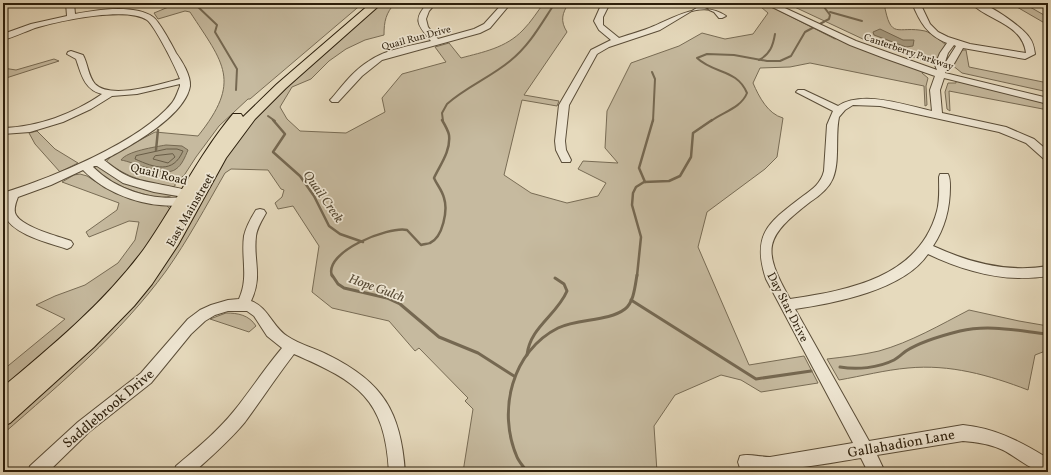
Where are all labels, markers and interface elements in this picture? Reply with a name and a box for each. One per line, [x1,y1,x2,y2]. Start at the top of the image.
street label: Quail Run Drive [380,22,453,54]
street label: Canterberry Parkway [862,30,956,74]
street label: Quail Road [129,160,189,190]
water label: Quail Creek [298,167,347,227]
street label: East Mainstreet [163,171,219,250]
water label: Hope Gulch [346,270,407,308]
street label: Day Star Drive [763,270,812,345]
street label: Saddlebrook Drive [59,365,159,453]
street label: Gallahadion Lane [846,426,957,463]

